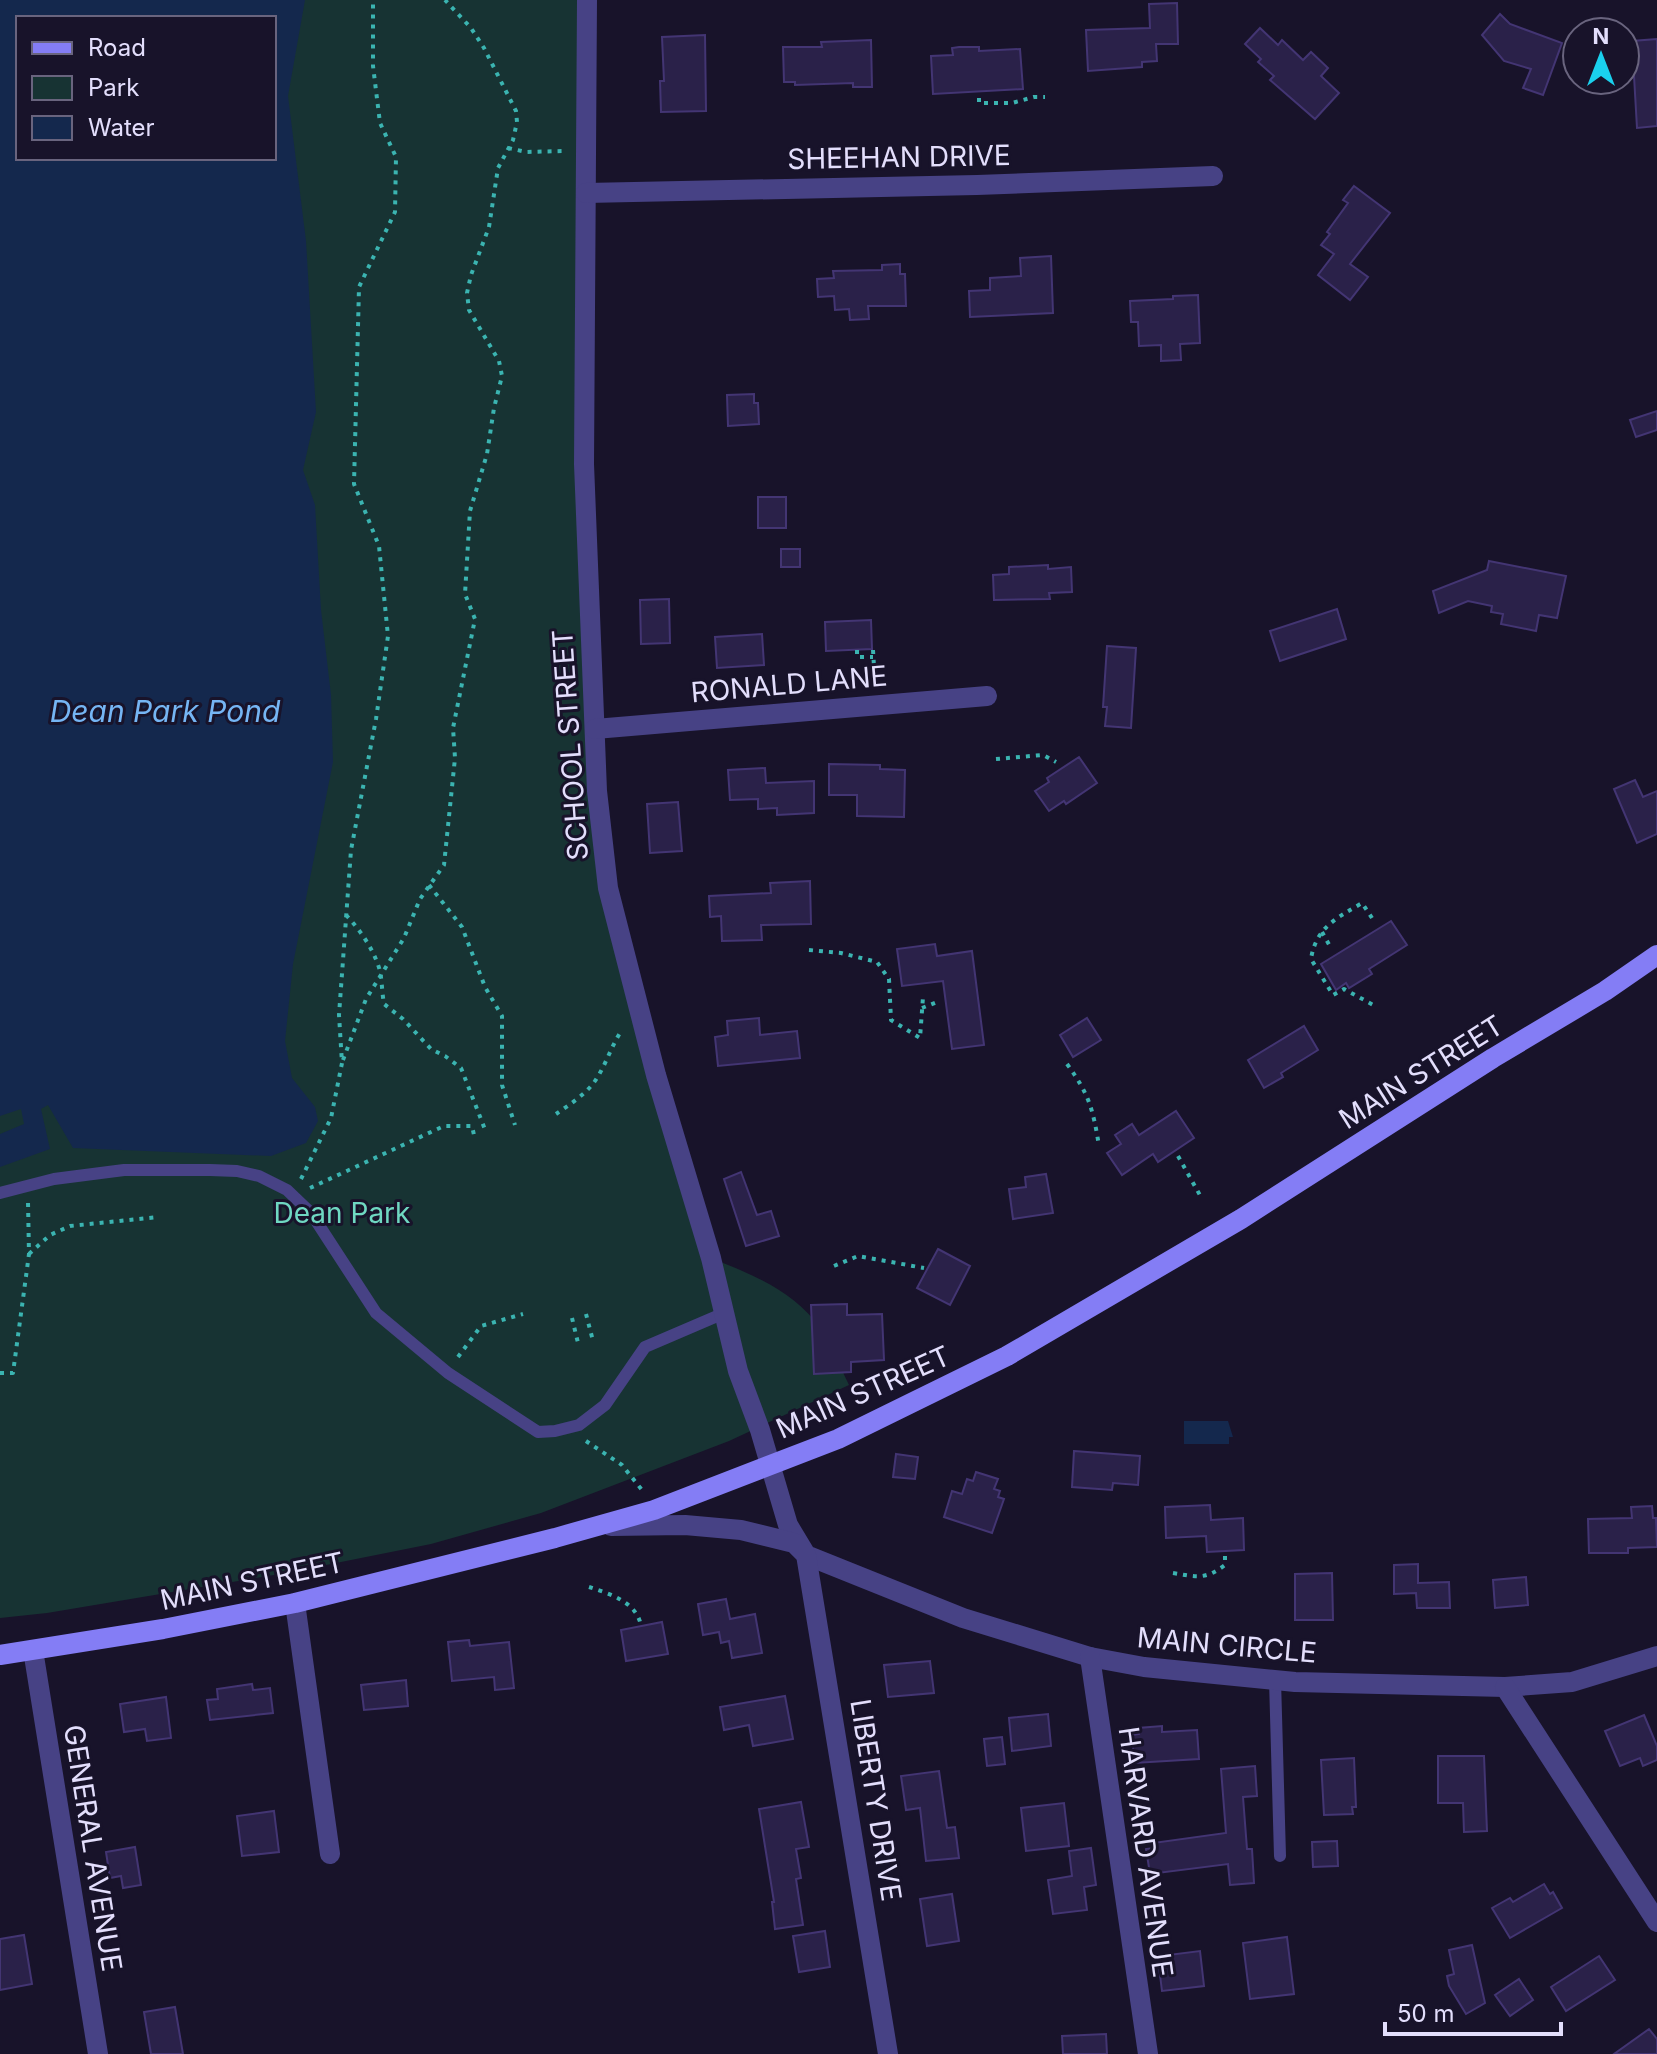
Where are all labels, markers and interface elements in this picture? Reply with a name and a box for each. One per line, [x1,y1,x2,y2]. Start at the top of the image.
legend [16,16,276,160]
north arrow [1561,16,1641,96]
text: N [1593,23,1609,49]
text: Road [88,33,146,62]
text: Park [88,73,139,102]
text: Water [88,113,155,142]
street label: SHEEHAN DRIVE [787,138,1011,176]
street label: SCHOOL STREET [545,628,595,862]
street label: RONALD LANE [689,658,889,710]
water label: Dean Park Pond [50,693,281,729]
street label: MAIN STREET [1333,1008,1509,1136]
park label: Dean Park [274,1196,410,1230]
street label: MAIN STREET [771,1338,955,1446]
street label: MAIN STREET [157,1545,347,1617]
street label: MAIN CIRCLE [1136,1620,1318,1670]
street label: LIBERTY DRIVE [843,1697,909,1903]
street label: GENERAL AVENUE [57,1722,129,1974]
street label: HARVARD AVENUE [1112,1724,1180,1980]
scale bar [1385,1986,1561,2036]
text: 50 m [1397,1999,1455,2028]

